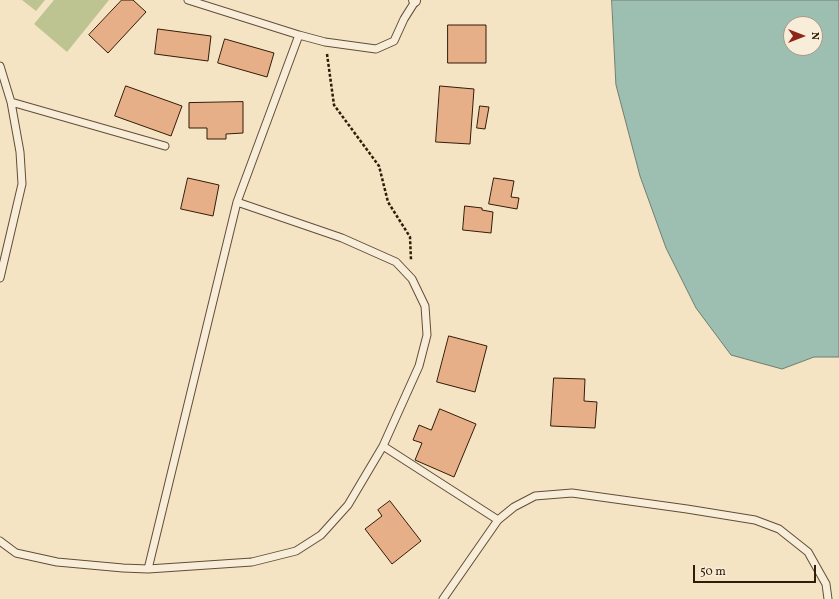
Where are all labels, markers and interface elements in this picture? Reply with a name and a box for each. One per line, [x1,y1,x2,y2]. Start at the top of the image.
north arrow [783,16,823,56]
text: N [807,32,822,40]
scale bar [695,557,818,583]
text: 50 m [700,564,726,580]

